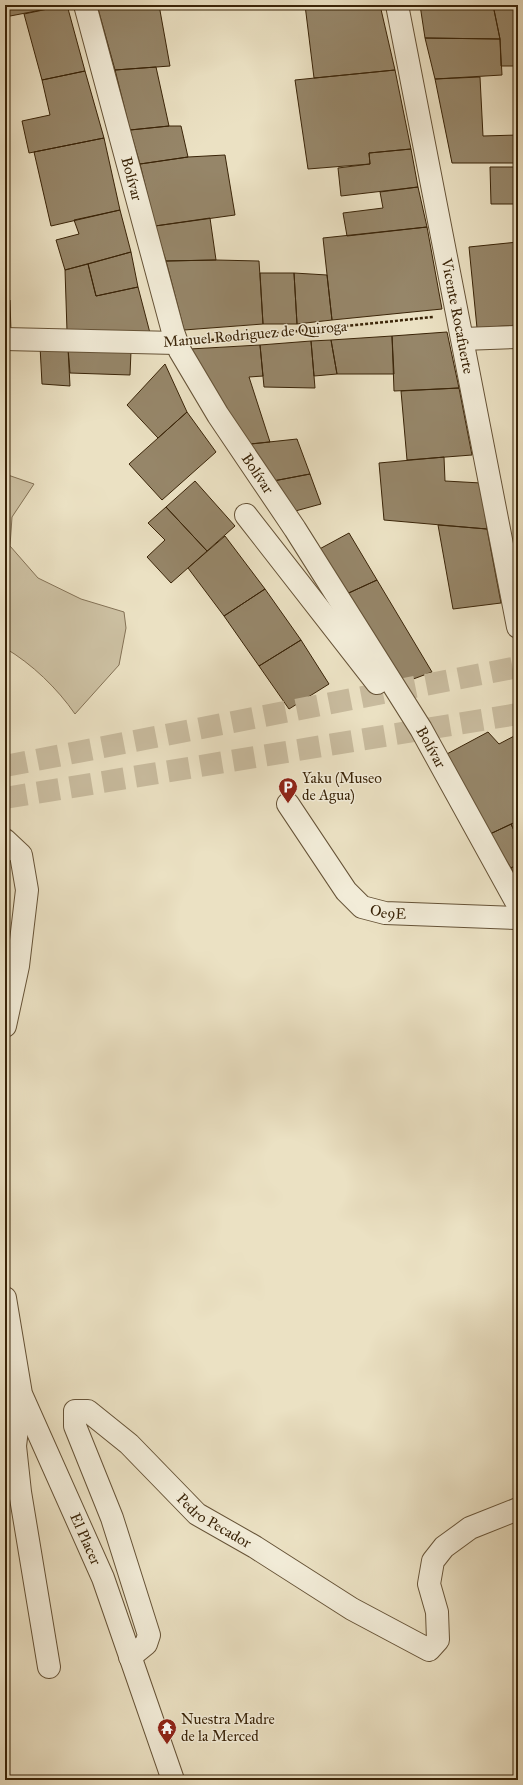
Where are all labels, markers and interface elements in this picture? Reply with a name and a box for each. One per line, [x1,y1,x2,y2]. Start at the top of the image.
street label: Bolívar [117,155,146,203]
street label: Vicente Rocafuerte [437,256,478,375]
street label: Manuel Rodriguez de Quiroga [162,317,348,351]
street label: Bolívar [238,450,278,497]
street label: Bolívar [412,723,450,771]
place label: Yaku (Museo de Agua) [302,769,382,805]
parking icon: Yaku (Museo de Agua) [277,776,299,804]
street label: Oe9E [368,900,407,923]
street label: Pedro Pecador [173,1489,255,1552]
street label: El Placer [66,1510,105,1568]
place label: Nuestra Madre de la Merced [181,1710,275,1745]
temple icon: Nuestra Madre de la Merced [156,1717,178,1745]

